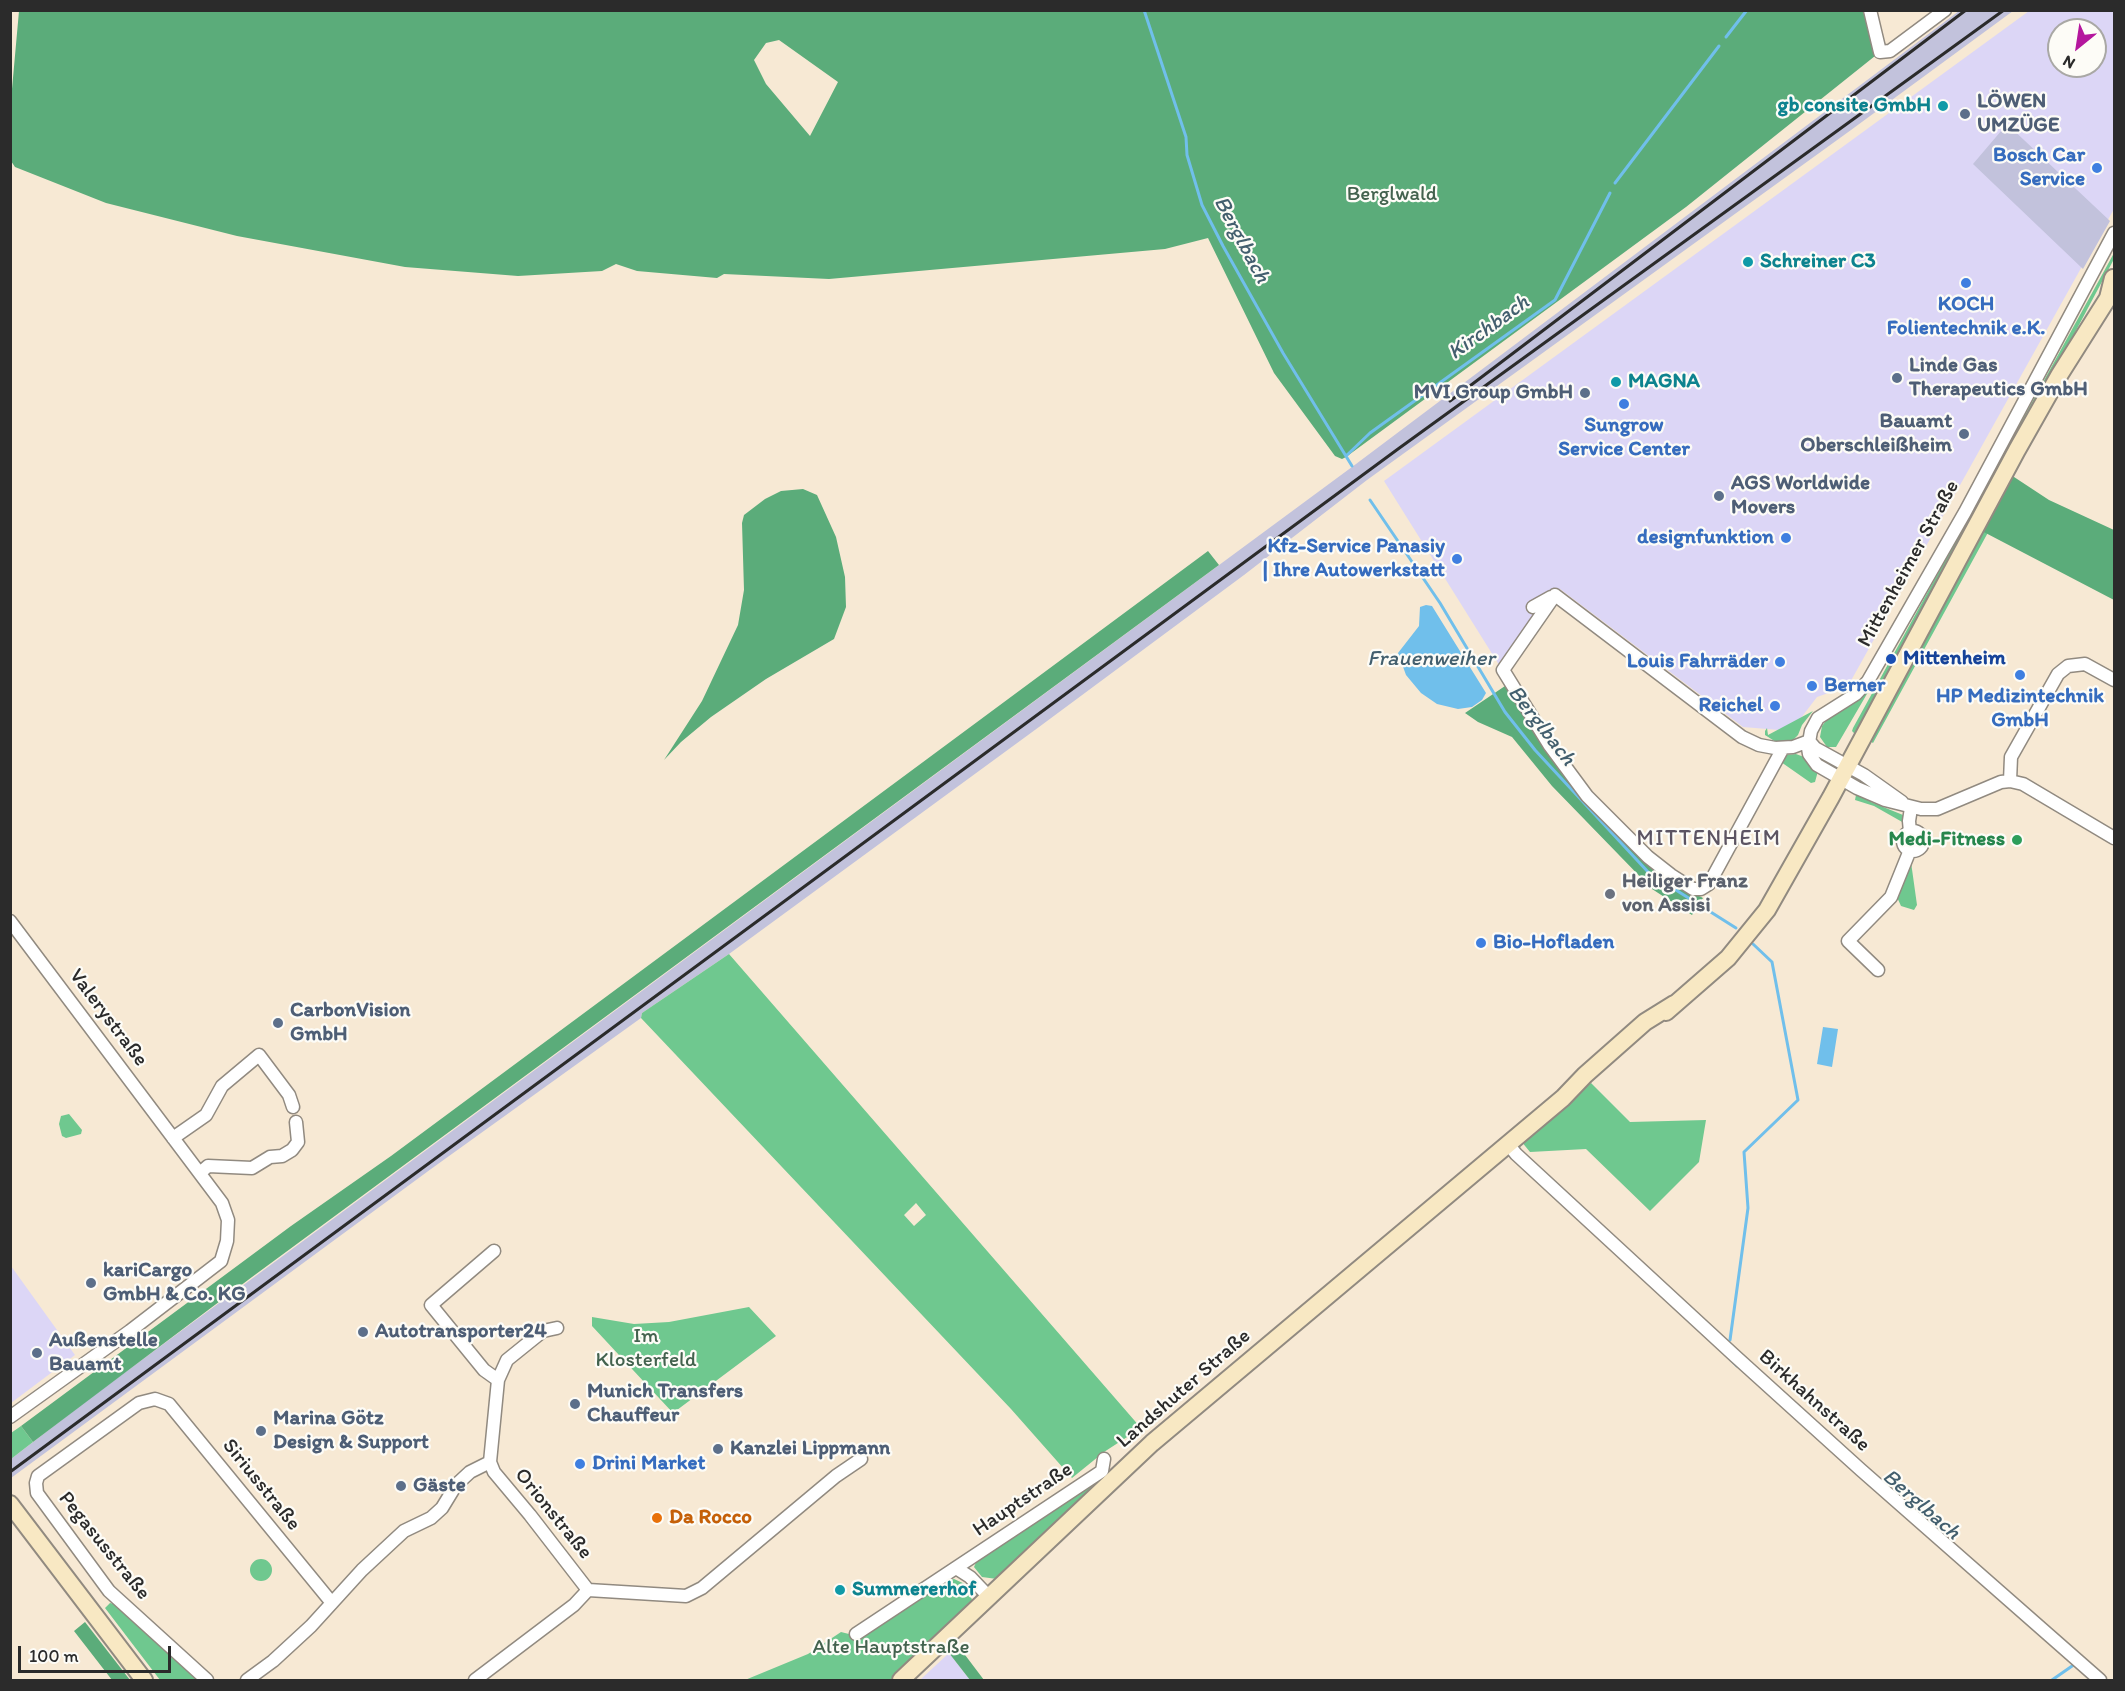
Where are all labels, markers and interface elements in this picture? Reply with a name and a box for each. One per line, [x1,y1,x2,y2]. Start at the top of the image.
north arrow [2047,18,2107,78]
text: N [2059,51,2078,73]
place label: LÖWEN UMZÜGE [1977,89,2060,139]
place label: gb consite GmbH [1778,93,1931,119]
marker: gb consite GmbH [1936,99,1950,113]
marker: LÖWEN UMZÜGE [1958,107,1972,121]
place label: Bosch Car Service [1993,143,2085,193]
marker: Bosch Car Service [2090,161,2104,175]
park label: Berglwald [1347,182,1437,208]
water label: Berglbach [1207,192,1275,288]
place label: Schreiner C3 [1760,249,1876,275]
marker: Schreiner C3 [1741,255,1755,269]
marker: KOCH Folientechnik e.K. [1959,276,1973,290]
water label: Kirchbach [1443,290,1535,366]
place label: KOCH Folientechnik e.K. [1887,292,2045,342]
place label: Linde Gas Therapeutics GmbH [1909,353,2088,403]
place label: MAGNA [1628,369,1700,395]
marker: Linde Gas Therapeutics GmbH [1890,371,1904,385]
marker: MAGNA [1609,375,1623,389]
place label: MVI Group GmbH [1414,380,1573,406]
marker: MVI Group GmbH [1578,386,1592,400]
marker: Sungrow Service Center [1617,397,1631,411]
place label: Bauamt Oberschleißheim [1800,409,1952,459]
place label: Sungrow Service Center [1558,413,1690,463]
marker: Bauamt Oberschleißheim [1957,427,1971,441]
place label: AGS Worldwide Movers [1731,471,1870,521]
street label: Mittenheimer Straße [1853,476,1965,652]
marker: AGS Worldwide Movers [1712,489,1726,503]
place label: designfunktion [1637,525,1774,551]
marker: designfunktion [1779,531,1793,545]
place label: Kfz-Service Panasiy | Ihre Autowerkstatt [1262,534,1445,584]
marker: Kfz-Service Panasiy | Ihre Autowerkstatt [1450,552,1464,566]
water label: Frauenweiher [1367,646,1495,672]
place label: Mittenheim [1903,646,2006,672]
place label: Louis Fahrräder [1627,649,1768,675]
marker: Mittenheim [1884,652,1898,666]
marker: Louis Fahrräder [1773,655,1787,669]
marker: HP Medizintechnik GmbH [2013,668,2027,682]
place label: Berner [1824,673,1885,699]
marker: Berner [1805,679,1819,693]
water label: Berglbach [1501,681,1581,771]
place label: HP Medizintechnik GmbH [1936,684,2104,734]
place label: Reichel [1698,693,1763,719]
marker: Reichel [1768,699,1782,713]
district label: MITTENHEIM [1636,826,1782,852]
place label: Medi-Fitness [1888,827,2005,853]
marker: Medi-Fitness [2010,833,2024,847]
place label: Heiliger Franz von Assisi [1622,869,1748,919]
marker: Heiliger Franz von Assisi [1603,887,1617,901]
place label: Bio-Hofladen [1493,930,1614,956]
marker: Bio-Hofladen [1474,936,1488,950]
street label: Valerystraße [63,964,153,1072]
place label: CarbonVision GmbH [290,998,411,1048]
marker: CarbonVision GmbH [271,1016,285,1030]
place label: kariCargo GmbH & Co. KG [103,1258,246,1308]
marker: kariCargo GmbH & Co. KG [84,1276,98,1290]
place label: Autotransporter24 [375,1319,547,1345]
park label: Im Klosterfeld [595,1324,697,1374]
street label: Landshuter Straße [1112,1324,1256,1454]
marker: Autotransporter24 [356,1325,370,1339]
place label: Außenstelle Bauamt [49,1328,158,1378]
street label: Birkhahnstraße [1753,1344,1875,1458]
marker: Außenstelle Bauamt [30,1346,44,1360]
place label: Munich Transfers Chauffeur [587,1379,743,1429]
marker: Munich Transfers Chauffeur [568,1397,582,1411]
place label: Marina Götz Design & Support [273,1406,429,1456]
marker: Marina Götz Design & Support [254,1424,268,1438]
street label: Siriusstraße [216,1434,306,1536]
place label: Kanzlei Lippmann [730,1436,890,1462]
marker: Kanzlei Lippmann [711,1442,725,1456]
place label: Drini Market [592,1451,705,1477]
marker: Drini Market [573,1457,587,1471]
street label: Hauptstraße [968,1457,1078,1543]
street label: Orionstraße [509,1463,597,1565]
water label: Berglbach [1877,1464,1965,1546]
place label: Gäste [413,1473,466,1499]
marker: Gäste [394,1479,408,1493]
street label: Pegasusstraße [53,1487,155,1605]
place label: Da Rocco [669,1505,752,1531]
marker: Da Rocco [650,1511,664,1525]
place label: Summererhof [852,1577,976,1603]
marker: Summererhof [833,1583,847,1597]
scale bar [21,1634,174,1672]
park label: Alte Hauptstraße [813,1635,969,1661]
text: 100 m [29,1645,79,1667]

